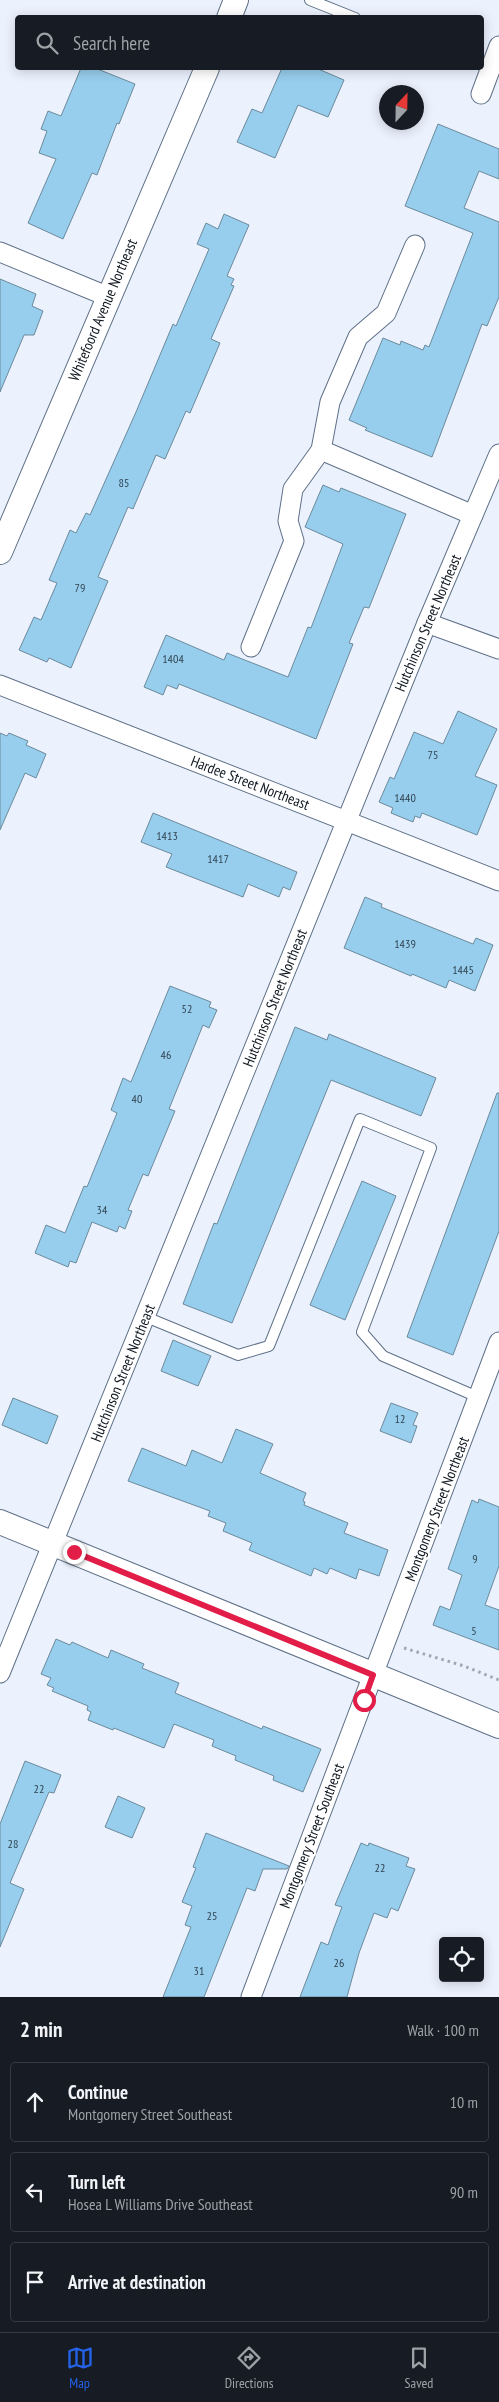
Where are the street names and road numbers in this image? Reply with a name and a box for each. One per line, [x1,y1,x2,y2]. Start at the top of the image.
street label: Whitefoord Avenue Northeast [64,236,141,384]
street label: Hutchinson Street Northeast [390,551,465,694]
street label: Hardee Street Northeast [188,751,312,814]
street label: Hutchinson Street Northeast [238,926,311,1070]
street label: Hutchinson Street Northeast [86,1301,159,1445]
street label: Montgomery Street Northeast [400,1434,473,1584]
street label: Montgomery Street Southeast [275,1761,348,1911]

